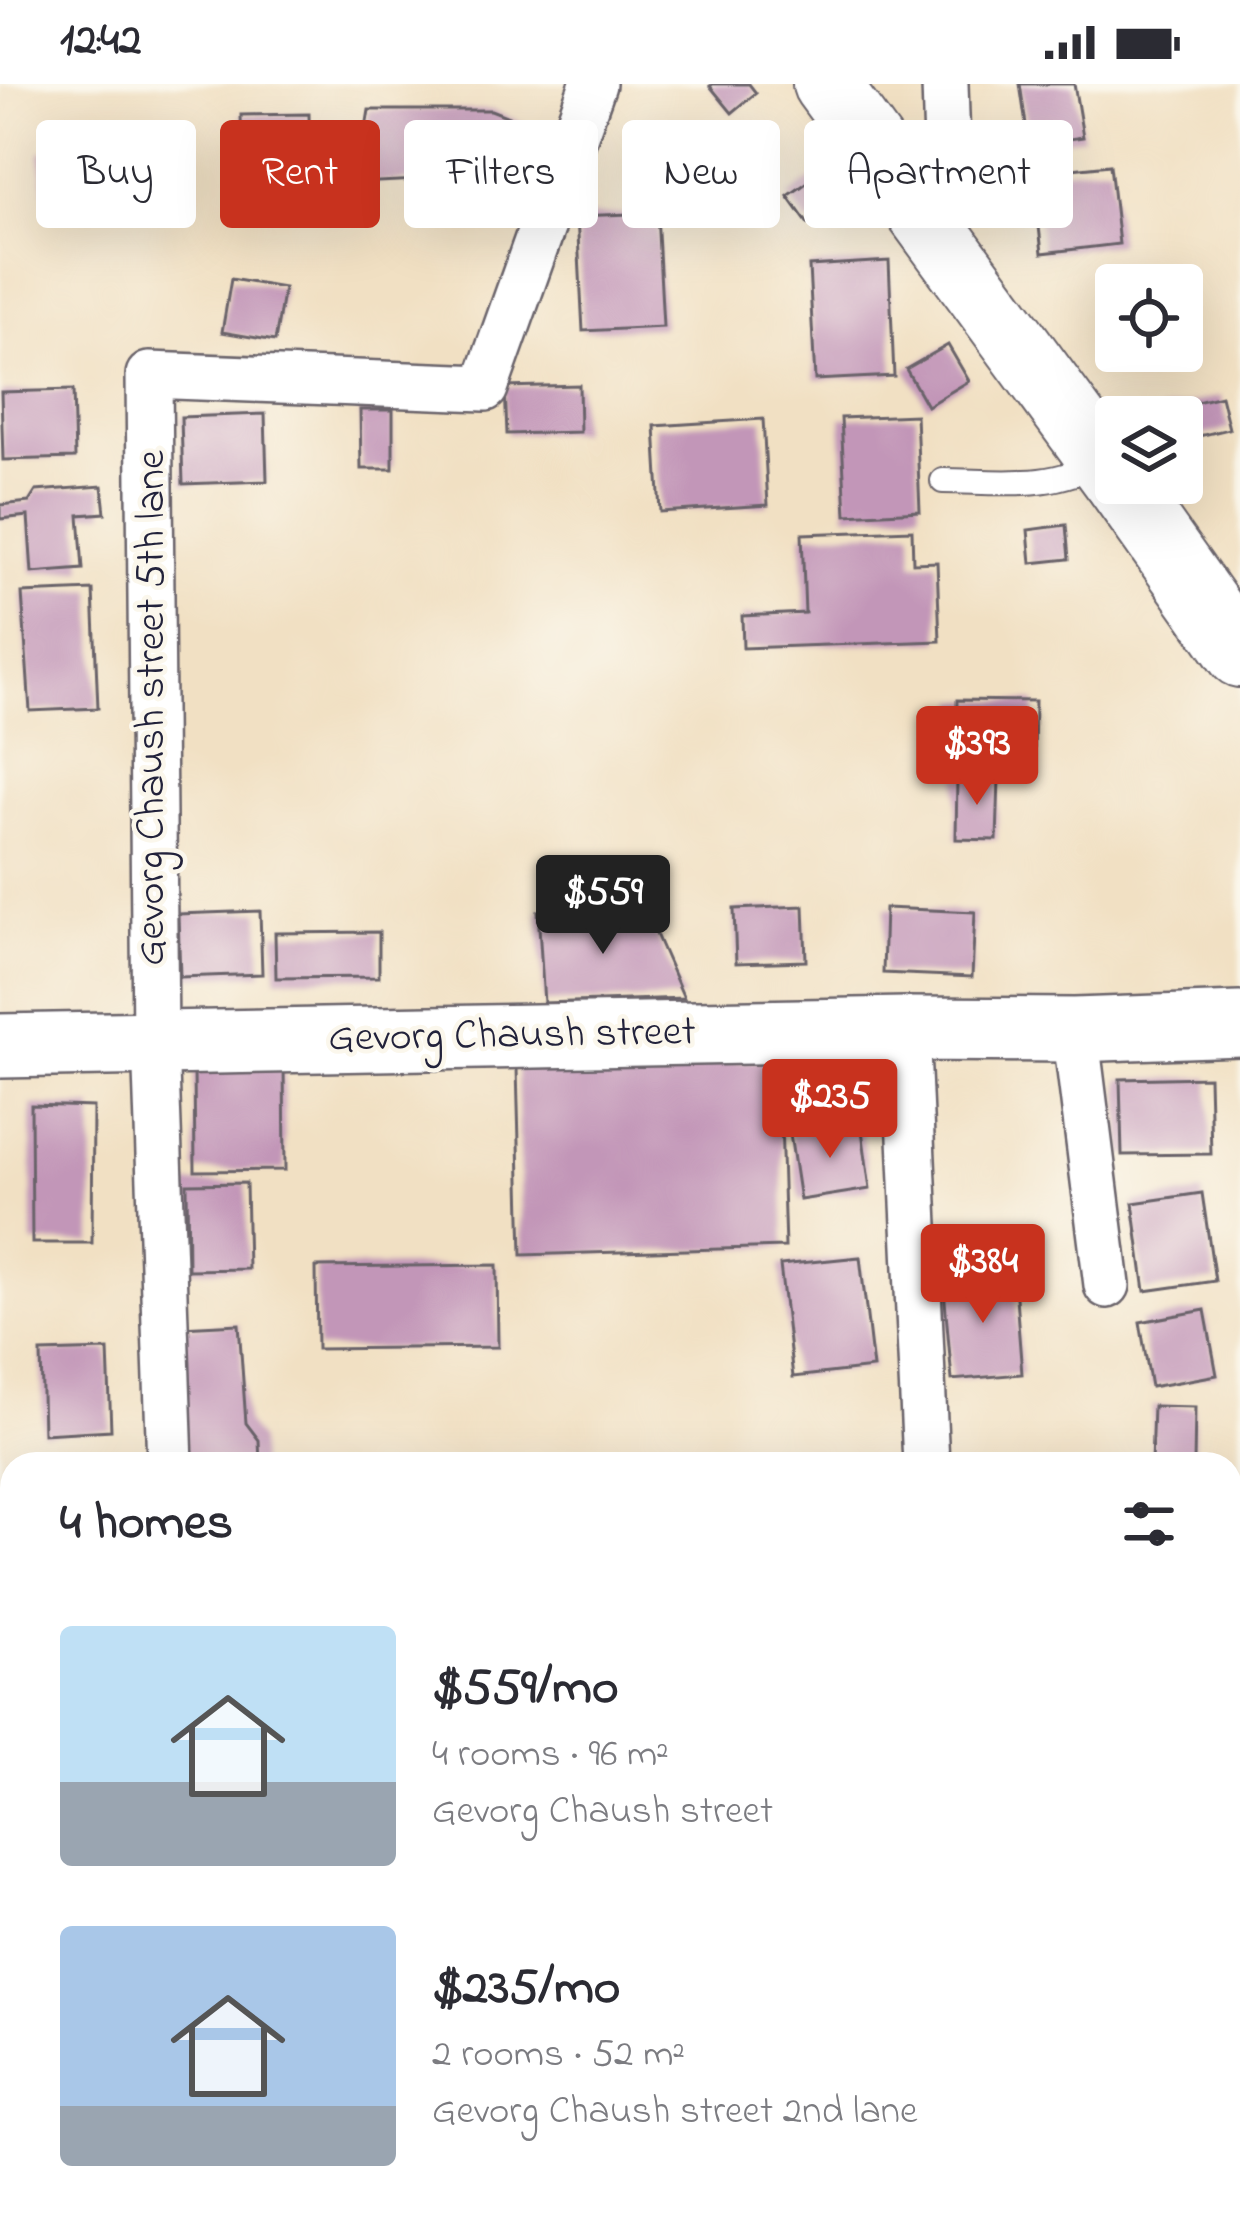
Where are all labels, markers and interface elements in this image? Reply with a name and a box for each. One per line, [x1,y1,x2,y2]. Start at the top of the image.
text: 12:42 [60,9,141,75]
chip: Buy [36,120,196,228]
chip: Rent [220,120,380,228]
chip: Filters [404,120,598,228]
chip: New [622,120,780,228]
chip: Apartment [804,120,1073,228]
map controls [1095,264,1203,504]
button: locate [1095,264,1203,372]
button: layers [1095,396,1203,504]
street label: Gevorg Chaush street 5th lane [122,450,183,966]
pin: $393 [906,706,1048,808]
text: $393 [943,716,1011,773]
pin: $559 [532,855,674,957]
text: $559 [563,865,643,922]
street label: Gevorg Chaush street [328,1002,696,1070]
pin: $235 [759,1059,901,1161]
text: $235 [789,1069,871,1126]
pin: $384 [912,1224,1054,1326]
text: $384 [948,1234,1018,1291]
text: 4 homes [60,1487,233,1562]
icon: filters [1116,1491,1182,1557]
text: $559/mo [432,1652,618,1727]
icon: home [156,1674,300,1818]
text: 4 rooms · 96 m² [432,1727,669,1784]
text: Gevorg Chaush street [432,1784,773,1841]
text: $235/mo [432,1952,620,2027]
icon: home [156,1974,300,2118]
text: 2 rooms · 52 m² [432,2027,685,2084]
text: Gevorg Chaush street 2nd lane [432,2084,917,2141]

